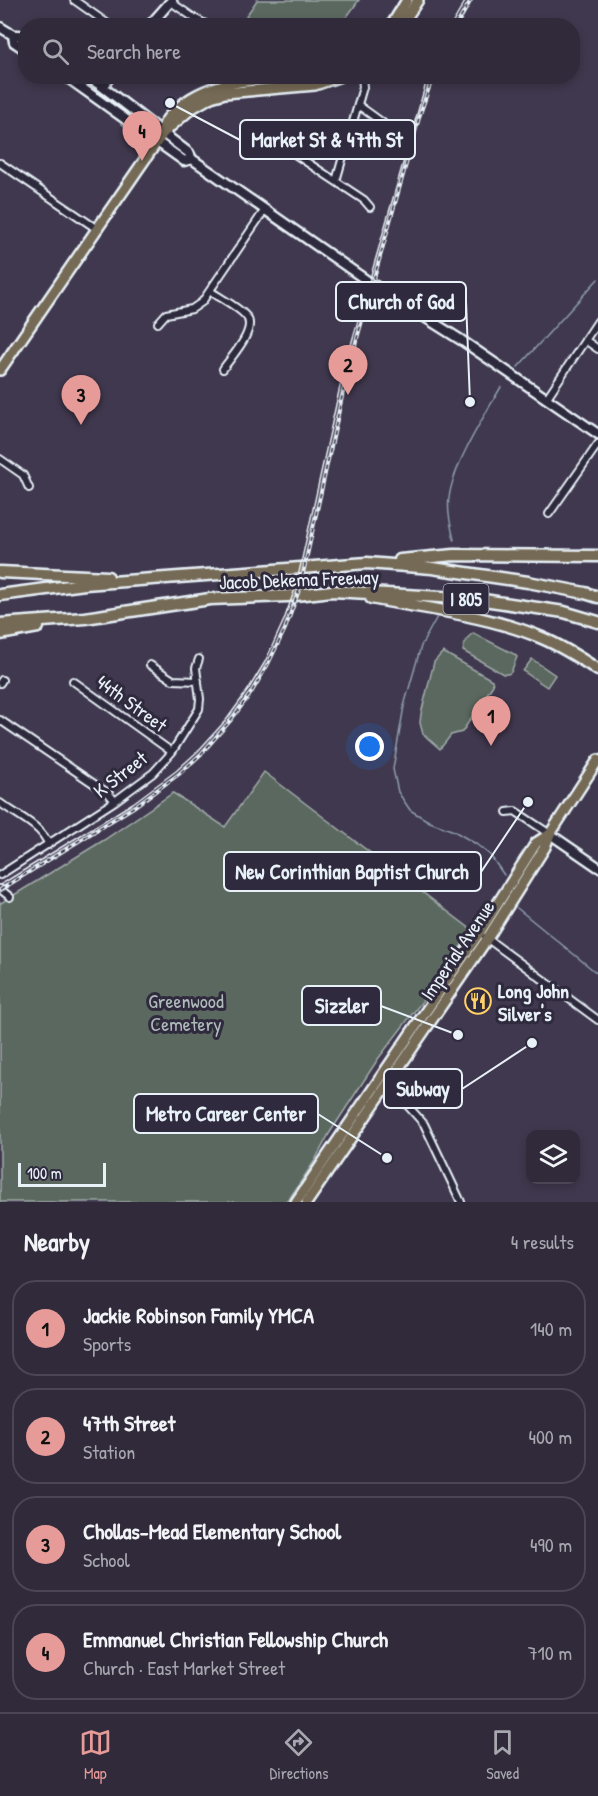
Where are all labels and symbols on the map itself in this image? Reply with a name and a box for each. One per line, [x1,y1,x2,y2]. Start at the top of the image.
pin: 4 [122,112,162,161]
callout: Market St & 47th St [240,120,415,159]
text: Market St & 47th St [251,125,404,154]
callout: Church of God [336,282,466,321]
text: Church of God [348,287,455,316]
pin: 2 [328,346,368,395]
pin: 3 [62,376,100,425]
street label: Jacob Dekema Freeway [218,563,380,595]
road number: I 805 [444,584,488,614]
street label: 44th Street [91,668,174,739]
pin: 1 [472,696,510,746]
your location [355,732,384,761]
street label: K Street [87,744,153,804]
callout: New Corinthian Baptist Church [224,852,481,891]
text: New Corinthian Baptist Church [235,857,469,887]
street label: Imperial Avenue [414,895,501,1005]
place label: Long John Silver's [498,977,569,1027]
callout: Sizzler [302,986,381,1025]
restaurant icon: Long John Silver's [463,986,493,1016]
park label: Greenwood Cemetery [148,987,224,1037]
text: Sizzler [315,991,370,1020]
callout: Subway [384,1069,462,1108]
text: Subway [396,1074,450,1104]
callout: Metro Career Center [134,1094,318,1133]
text: Metro Career Center [146,1099,307,1128]
scale bar [18,1160,106,1188]

